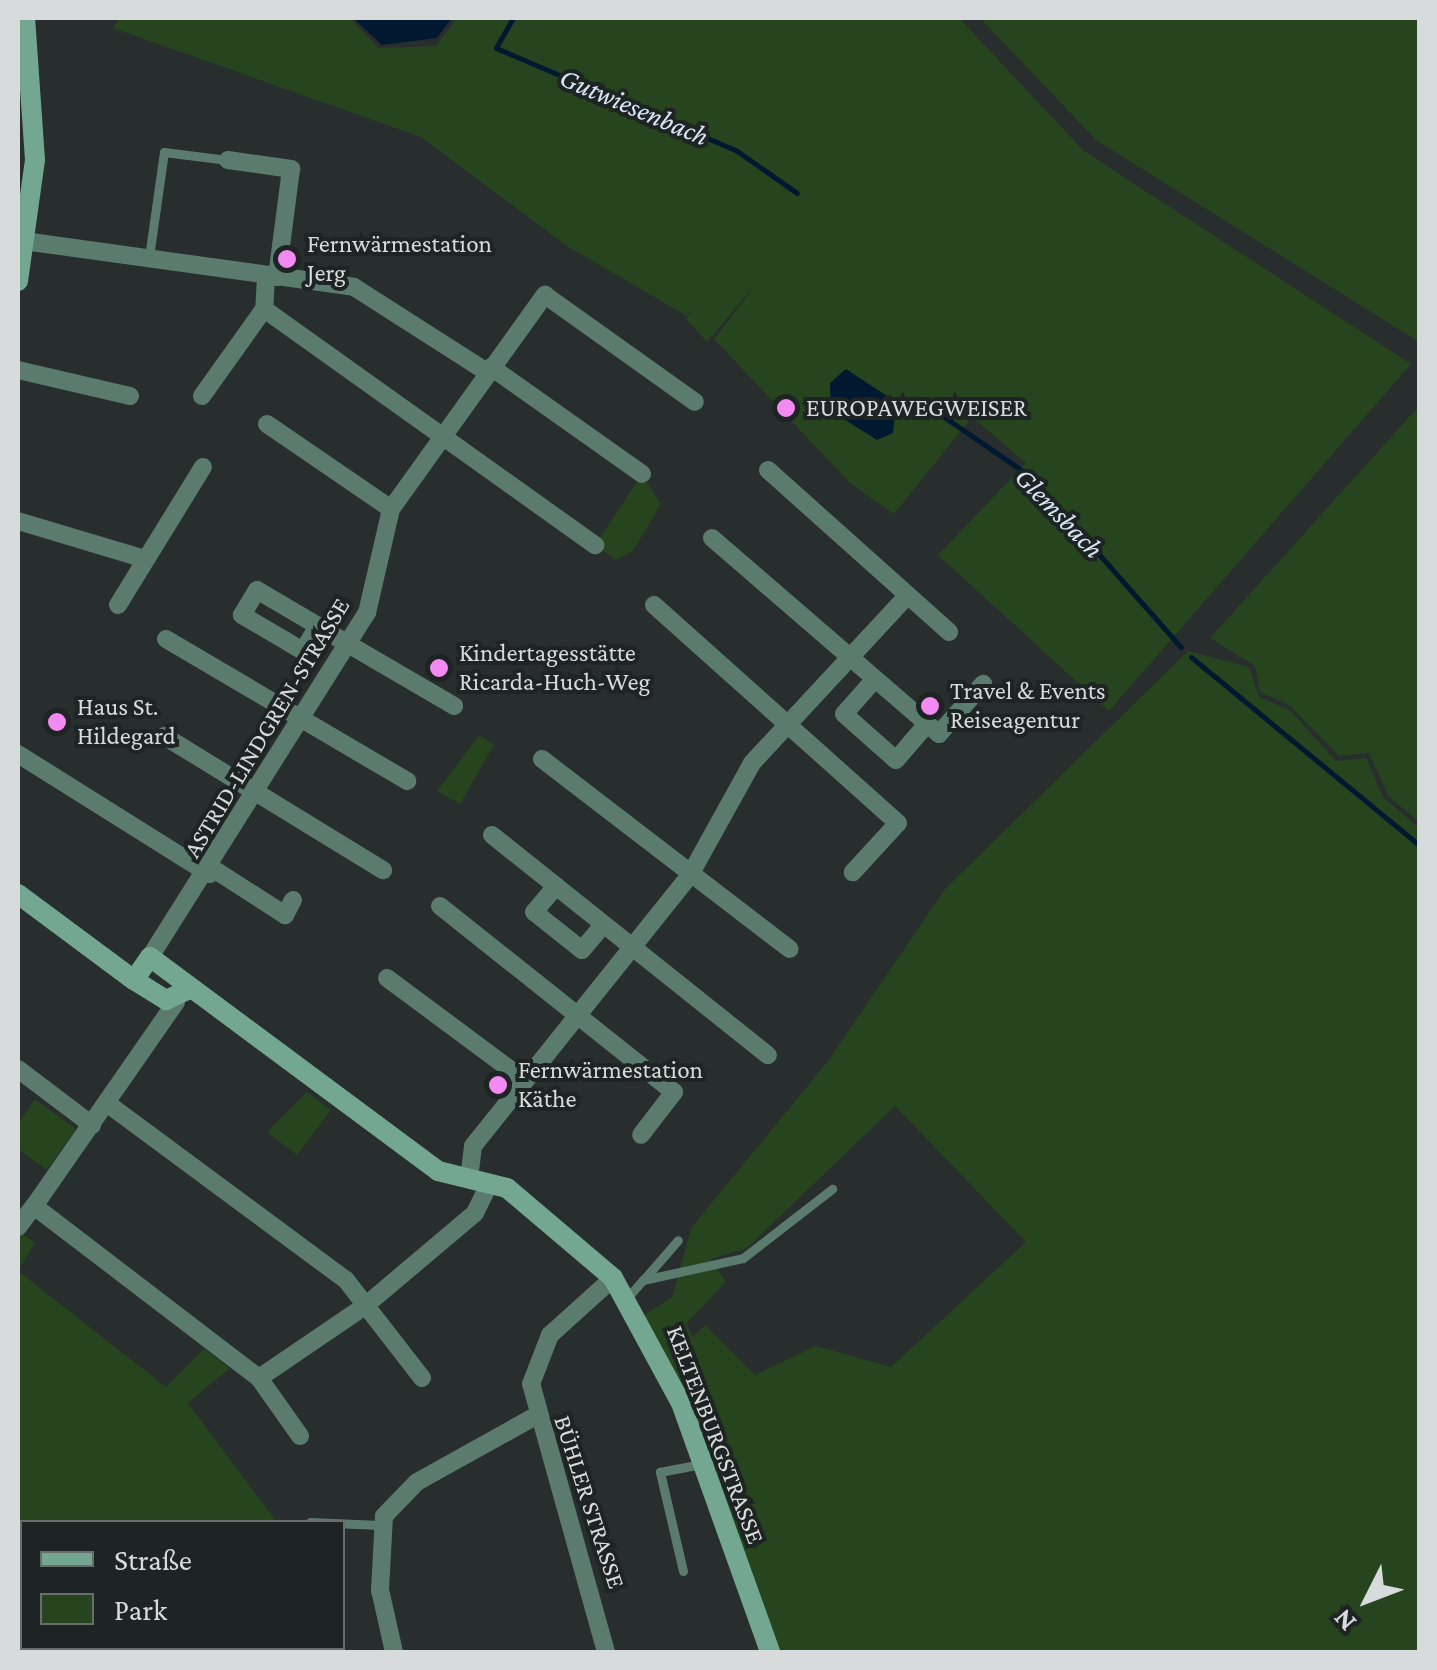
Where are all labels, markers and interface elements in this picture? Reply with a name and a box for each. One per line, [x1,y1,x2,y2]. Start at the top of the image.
water label: Gutwiesenbach [555,61,713,153]
place label: Fernwärmestation Jerg [307,230,492,289]
marker: Fernwärmestation Jerg [276,248,298,270]
place label: EUROPAWEGWEISER [806,393,1027,423]
marker: EUROPAWEGWEISER [775,397,797,419]
water label: Glemsbach [1008,461,1110,565]
street label: ASTRID-LINDGREN-STRASSE [177,593,357,863]
place label: Kindertagesstätte Ricarda-Huch-Weg [459,639,650,698]
marker: Kindertagesstätte Ricarda-Huch-Weg [428,657,450,679]
place label: Travel & Events Reiseagentur [950,677,1106,736]
place label: Haus St. Hildegard [77,693,176,752]
marker: Travel & Events Reiseagentur [919,695,941,717]
marker: Haus St. Hildegard [46,711,68,733]
place label: Fernwärmestation Käthe [518,1056,703,1115]
marker: Fernwärmestation Käthe [487,1074,509,1096]
street label: KELTENBURGSTRASSE [660,1322,770,1548]
street label: BÜHLER STRASSE [547,1412,631,1592]
legend [20,1520,345,1650]
text: Straße [114,1543,192,1576]
north arrow [1317,1550,1417,1650]
text: Park [114,1593,167,1626]
text: N [1326,1603,1362,1638]

